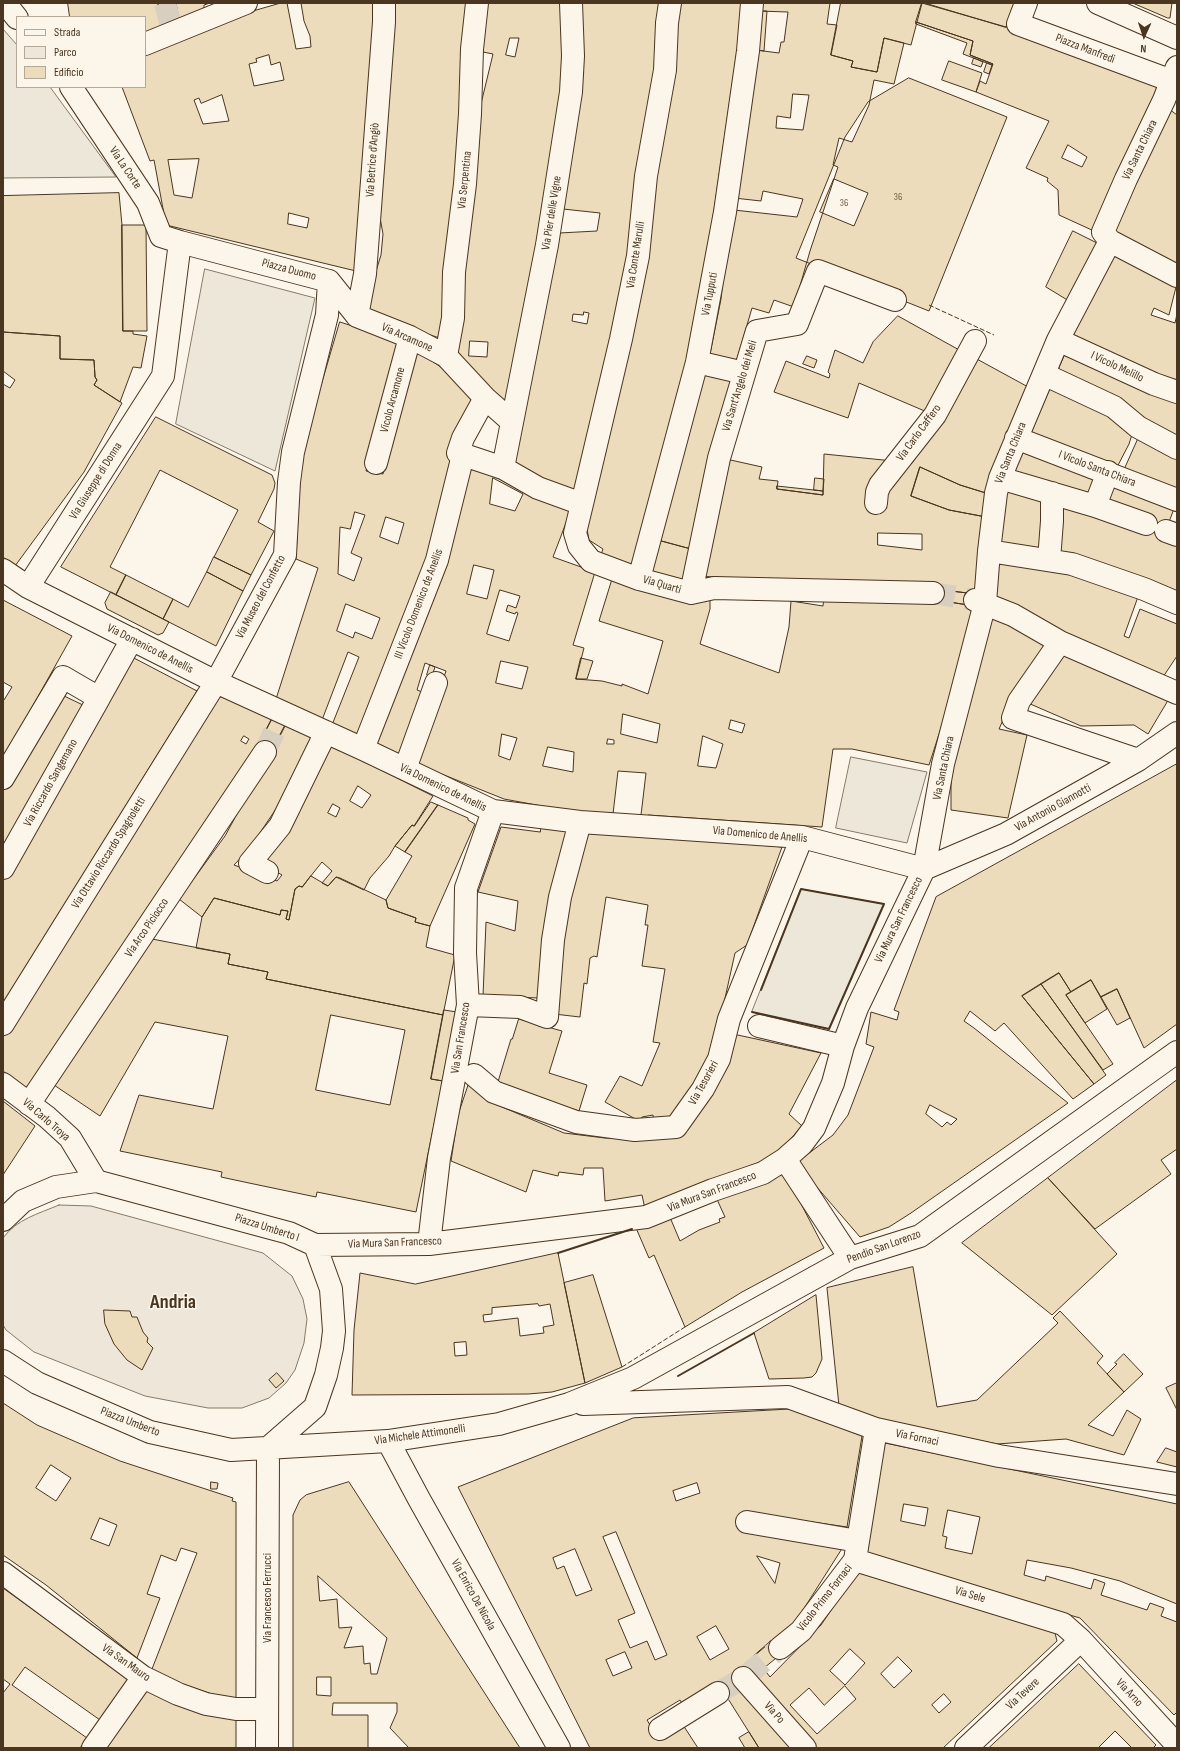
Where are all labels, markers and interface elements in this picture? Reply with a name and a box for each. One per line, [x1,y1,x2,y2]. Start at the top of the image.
legend [16,16,146,88]
north arrow [1124,16,1164,56]
text: Strada [54,25,80,40]
street label: Piazza Manfredi [1053,31,1117,67]
text: N [1140,42,1147,55]
text: Parco [54,45,77,60]
text: Edificio [54,65,83,80]
street label: Via Santa Chiara [1119,118,1161,182]
street label: Via Betrice d'Angiò [363,122,383,198]
street label: Via La Corte [106,144,144,192]
street label: Via Serpentina [455,150,475,210]
street label: Via Pier delle Vigne [539,175,565,251]
house number: 36 [894,191,902,203]
house number: 36 [840,197,848,209]
street label: Via Conte Marulli [624,221,648,289]
street label: Piazza Duomo [260,256,318,284]
street label: Via Tupputi [699,271,721,317]
street label: Via Arcamone [379,320,435,356]
street label: Via Sant'Angelo dei Meli [719,339,761,433]
street label: I Vicolo Melillo [1088,348,1146,386]
street label: Vicolo Arcamone [377,366,409,434]
street label: Via Carlo Caffero [894,402,944,464]
street label: Via Santa Chiara [992,420,1030,486]
street label: Via Giuseppe di Donna [67,440,125,522]
street label: I Vicolo Santa Chiara [1056,448,1138,490]
street label: III Vicolo Domenico de Anellis [391,547,447,661]
street label: Via Museo del Confetto [233,553,289,641]
street label: Via Quarti [641,573,683,597]
street label: Via Domenico de Anellis [104,621,196,677]
street label: Via Santa Chiara [930,735,958,801]
street label: Via Riccardo Sangemano [21,737,81,829]
street label: Via Domenico de Anellis [397,761,489,815]
street label: Via Antonio Giannotti [1012,781,1094,835]
street label: Via Ottavio Riccardo Spagnoletti [69,795,149,911]
street label: Via Domenico de Anellis [712,824,808,846]
street label: Via Mura San Francesco [872,875,926,965]
street label: Via Arco Piciocco [122,896,172,960]
street label: Via San Francesco [448,1001,474,1075]
street label: Via Tesorieri [686,1058,722,1108]
street label: Via Carlo Troya [19,1095,73,1145]
street label: Via Mura San Francesco [666,1168,758,1216]
street label: Piazza Umberto I [233,1211,301,1245]
street label: Pendio San Lorenzo [845,1227,923,1267]
street label: Via Mura San Francesco [348,1234,442,1252]
district label: Andria [150,1291,196,1315]
street label: Piazza Umberto [98,1404,162,1440]
street label: Via Michele Attimonelli [374,1422,466,1448]
street label: Via Fornaci [894,1426,940,1450]
street label: Via Francesco Ferrucci [261,1553,275,1643]
street label: Via Enrico De Nicola [448,1557,498,1633]
street label: Vicolo Primo Fornaci [794,1561,856,1635]
street label: Via Sele [953,1584,987,1606]
street label: Via San Mauro [99,1641,153,1685]
street label: Via Tevere [1003,1675,1043,1713]
street label: Via Arno [1112,1676,1146,1710]
street label: Via Po [761,1699,787,1727]

